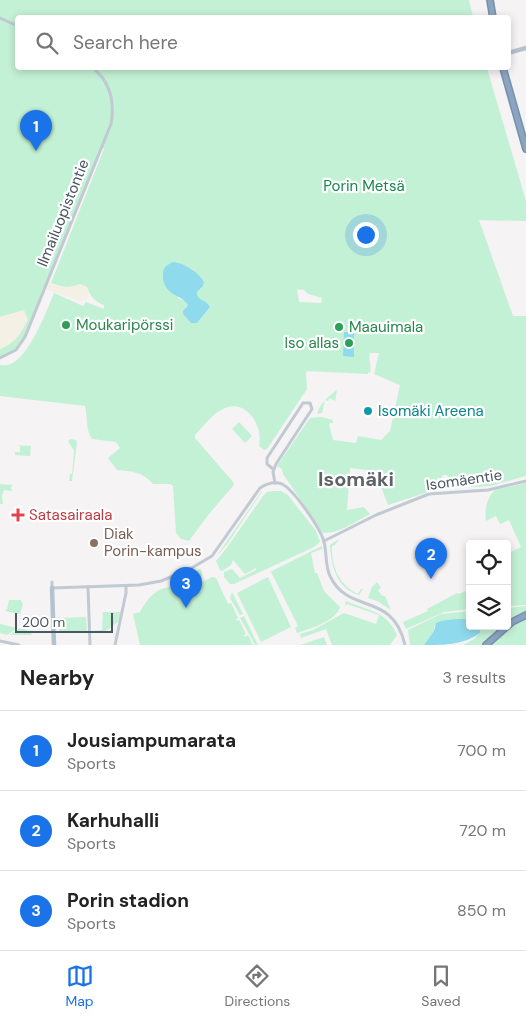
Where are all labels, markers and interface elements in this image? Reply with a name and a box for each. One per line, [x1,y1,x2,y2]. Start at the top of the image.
search box [15,15,511,70]
icon: search [33,29,61,57]
text: Search here [73,30,178,55]
pin: 1 [20,110,52,151]
street label: Ilmailuopistontie [32,156,94,270]
park label: Porin Metsä [323,176,405,196]
your location [353,222,379,248]
place label: Moukaripörssi [76,315,173,335]
place label: Maauimala [349,317,423,337]
marker: Moukaripörssi [60,319,72,331]
marker: Maauimala [333,321,345,333]
place label: Iso allas [285,333,339,353]
marker: Iso allas [343,337,355,349]
place label: Isomäki Areena [378,401,484,421]
marker: Isomäki Areena [362,405,374,417]
street label: Isomäentie [425,465,503,495]
district label: Isomäki [318,466,394,492]
place label: Satasairaala [29,505,112,525]
marker: Satasairaala [11,508,25,522]
place label: Diak Porin-kampus [104,524,202,561]
marker: Diak Porin-kampus [88,537,100,549]
pin: 2 [415,538,447,579]
map controls [466,540,511,630]
button: locate [466,540,511,585]
pin: 3 [170,567,202,608]
button: layers [466,585,511,630]
scale bar [15,610,112,633]
text: 200 m [22,613,65,631]
text: Nearby [20,664,94,692]
text: 3 results [443,667,506,688]
text: Jousiampumarata [67,728,236,753]
text: 1 [33,740,39,761]
text: 700 m [457,740,506,761]
text: Sports [67,753,116,774]
text: Karhuhalli [67,808,159,833]
text: 2 [31,820,41,841]
text: 720 m [459,820,506,841]
text: Sports [67,833,116,854]
text: Porin stadion [67,888,189,913]
text: 3 [31,900,41,921]
text: 850 m [457,900,506,921]
text: Sports [67,913,116,934]
tab: Map [65,962,94,1010]
tab: Directions [225,962,290,1010]
tab: Saved [421,962,461,1010]

